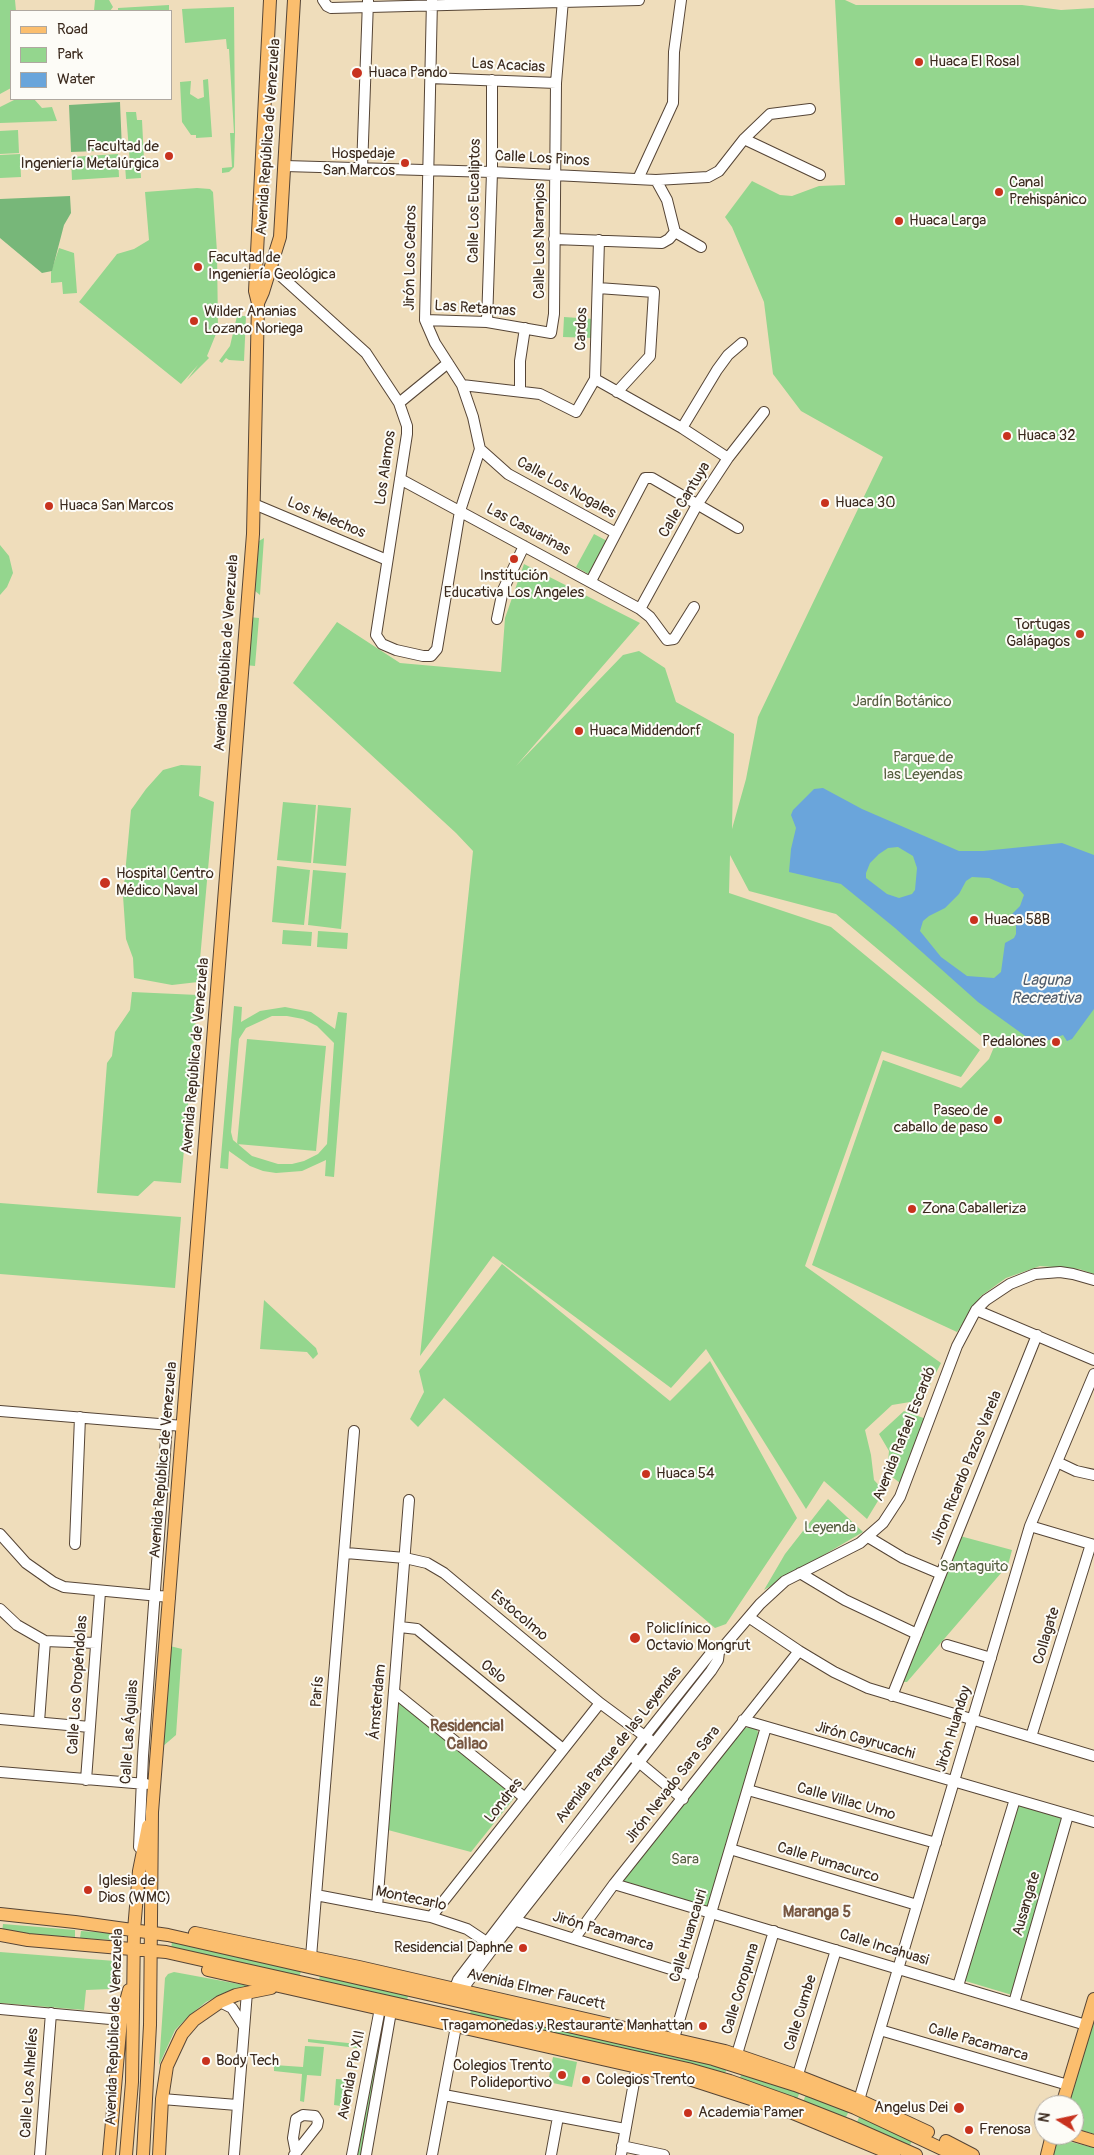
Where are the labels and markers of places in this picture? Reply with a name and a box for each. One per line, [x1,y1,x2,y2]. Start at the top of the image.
place label: Huaca El Rosal [929,53,1019,71]
marker: Huaca El Rosal [913,56,925,68]
place label: Huaca Pando [368,64,448,82]
marker: Huaca Pando [350,66,364,80]
place label: Facultad de Ingeniería Metalúrgica [21,138,159,173]
place label: Hospedaje San Marcos [322,145,395,180]
marker: Facultad de Ingeniería Metalúrgica [163,150,175,162]
marker: Hospedaje San Marcos [399,157,411,169]
place label: Canal Prehispánico [1009,174,1087,209]
marker: Canal Prehispánico [993,186,1005,198]
place label: Huaca Larga [909,212,986,230]
marker: Huaca Larga [893,215,905,227]
place label: Facultad de Ingeniería Geológica [208,249,336,284]
marker: Facultad de Ingeniería Geológica [192,261,204,273]
place label: Wilder Ananias Lozano Noriega [204,303,303,338]
marker: Wilder Ananias Lozano Noriega [188,315,200,327]
place label: Huaca 32 [1017,427,1076,445]
marker: Huaca 32 [1001,430,1013,442]
place label: Huaca 30 [835,494,895,512]
place label: Huaca San Marcos [59,497,173,515]
marker: Huaca 30 [819,497,831,509]
marker: Huaca San Marcos [43,500,55,512]
marker: Institución Educativa Los Angeles [508,553,520,565]
place label: Institución Educativa Los Angeles [444,567,584,602]
place label: Tortugas Galápagos [1006,616,1070,651]
marker: Tortugas Galápagos [1074,628,1086,640]
place label: Huaca Middendorf [589,722,701,740]
marker: Huaca Middendorf [573,725,585,737]
place label: Hospital Centro Médico Naval [116,865,214,900]
marker: Hospital Centro Médico Naval [98,876,112,890]
place label: Huaca 58B [984,911,1050,929]
marker: Huaca 58B [968,914,980,926]
place label: Pedalones [982,1033,1046,1051]
marker: Pedalones [1050,1036,1062,1048]
place label: Paseo de caballo de paso [894,1102,988,1137]
marker: Paseo de caballo de paso [992,1114,1004,1126]
place label: Zona Caballeriza [922,1200,1026,1218]
marker: Zona Caballeriza [906,1203,918,1215]
place label: Huaca 54 [656,1465,715,1483]
marker: Huaca 54 [640,1468,652,1480]
place label: Policlínico Octavio Mongrut [646,1620,751,1655]
marker: Policlínico Octavio Mongrut [628,1631,642,1645]
place label: Iglesia de Dios (WMC) [98,1872,171,1907]
marker: Iglesia de Dios (WMC) [82,1884,94,1896]
place label: Residencial Daphne [394,1939,513,1957]
marker: Residencial Daphne [517,1942,529,1954]
place label: Tragamonedas y Restaurante Manhattan [441,2017,693,2035]
marker: Tragamonedas y Restaurante Manhattan [697,2020,709,2032]
place label: Body Tech [216,2052,279,2070]
marker: Body Tech [200,2055,212,2067]
place label: Colegios Trento Polideportivo [453,2057,552,2092]
marker: Colegios Trento Polideportivo [556,2069,568,2081]
place label: Colegios Trento [596,2071,695,2089]
marker: Colegios Trento [580,2074,592,2086]
place label: Angelus Dei [874,2099,948,2117]
marker: Angelus Dei [952,2101,966,2115]
place label: Academia Pamer [698,2104,804,2122]
marker: Academia Pamer [682,2107,694,2119]
place label: Frenosa [979,2121,1031,2139]
marker: Frenosa [963,2124,975,2136]

